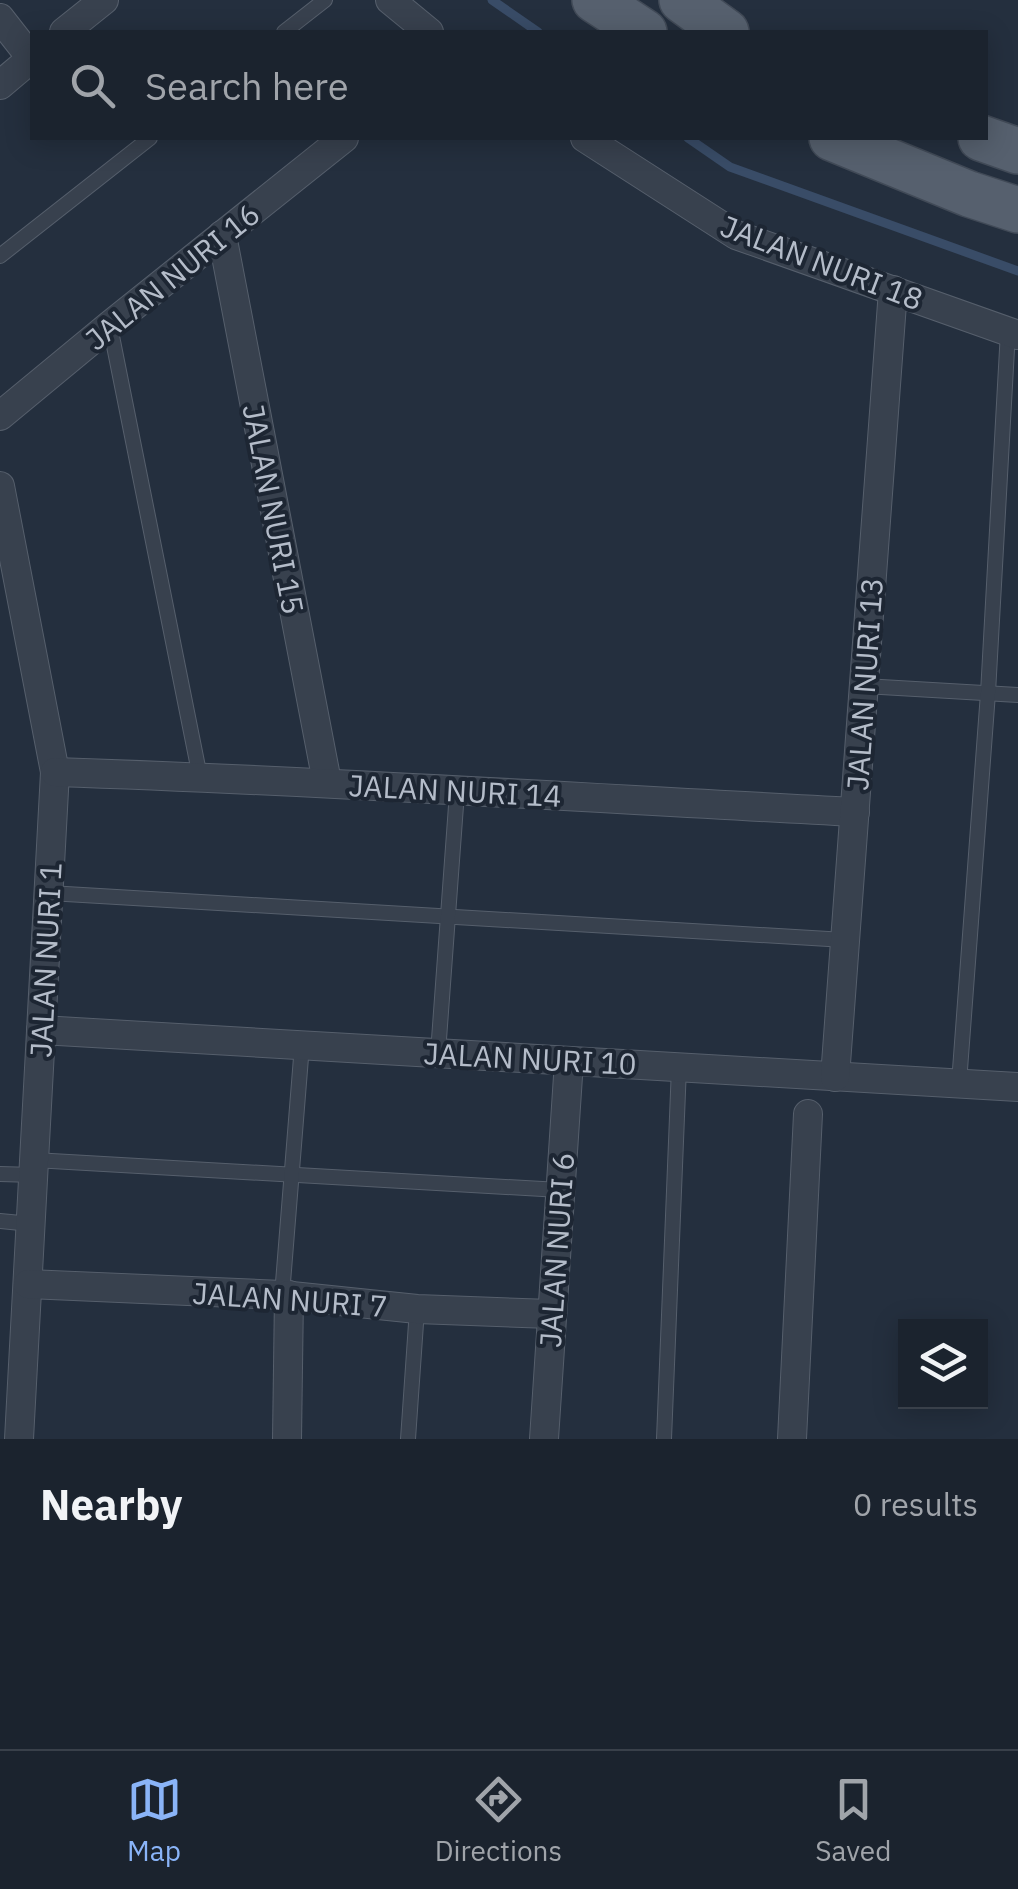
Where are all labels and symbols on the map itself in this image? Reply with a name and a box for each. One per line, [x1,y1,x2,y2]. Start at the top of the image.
street label: JALAN NURI 16 [77,194,267,358]
street label: JALAN NURI 18 [715,206,929,318]
street label: JALAN NURI 15 [235,401,313,617]
street label: JALAN NURI 13 [837,576,891,792]
street label: JALAN NURI 14 [347,765,563,815]
street label: JALAN NURI 1 [20,861,70,1059]
street label: JALAN NURI 10 [422,1033,638,1083]
street label: JALAN NURI 6 [530,1151,582,1349]
street label: JALAN NURI 7 [191,1273,389,1325]

